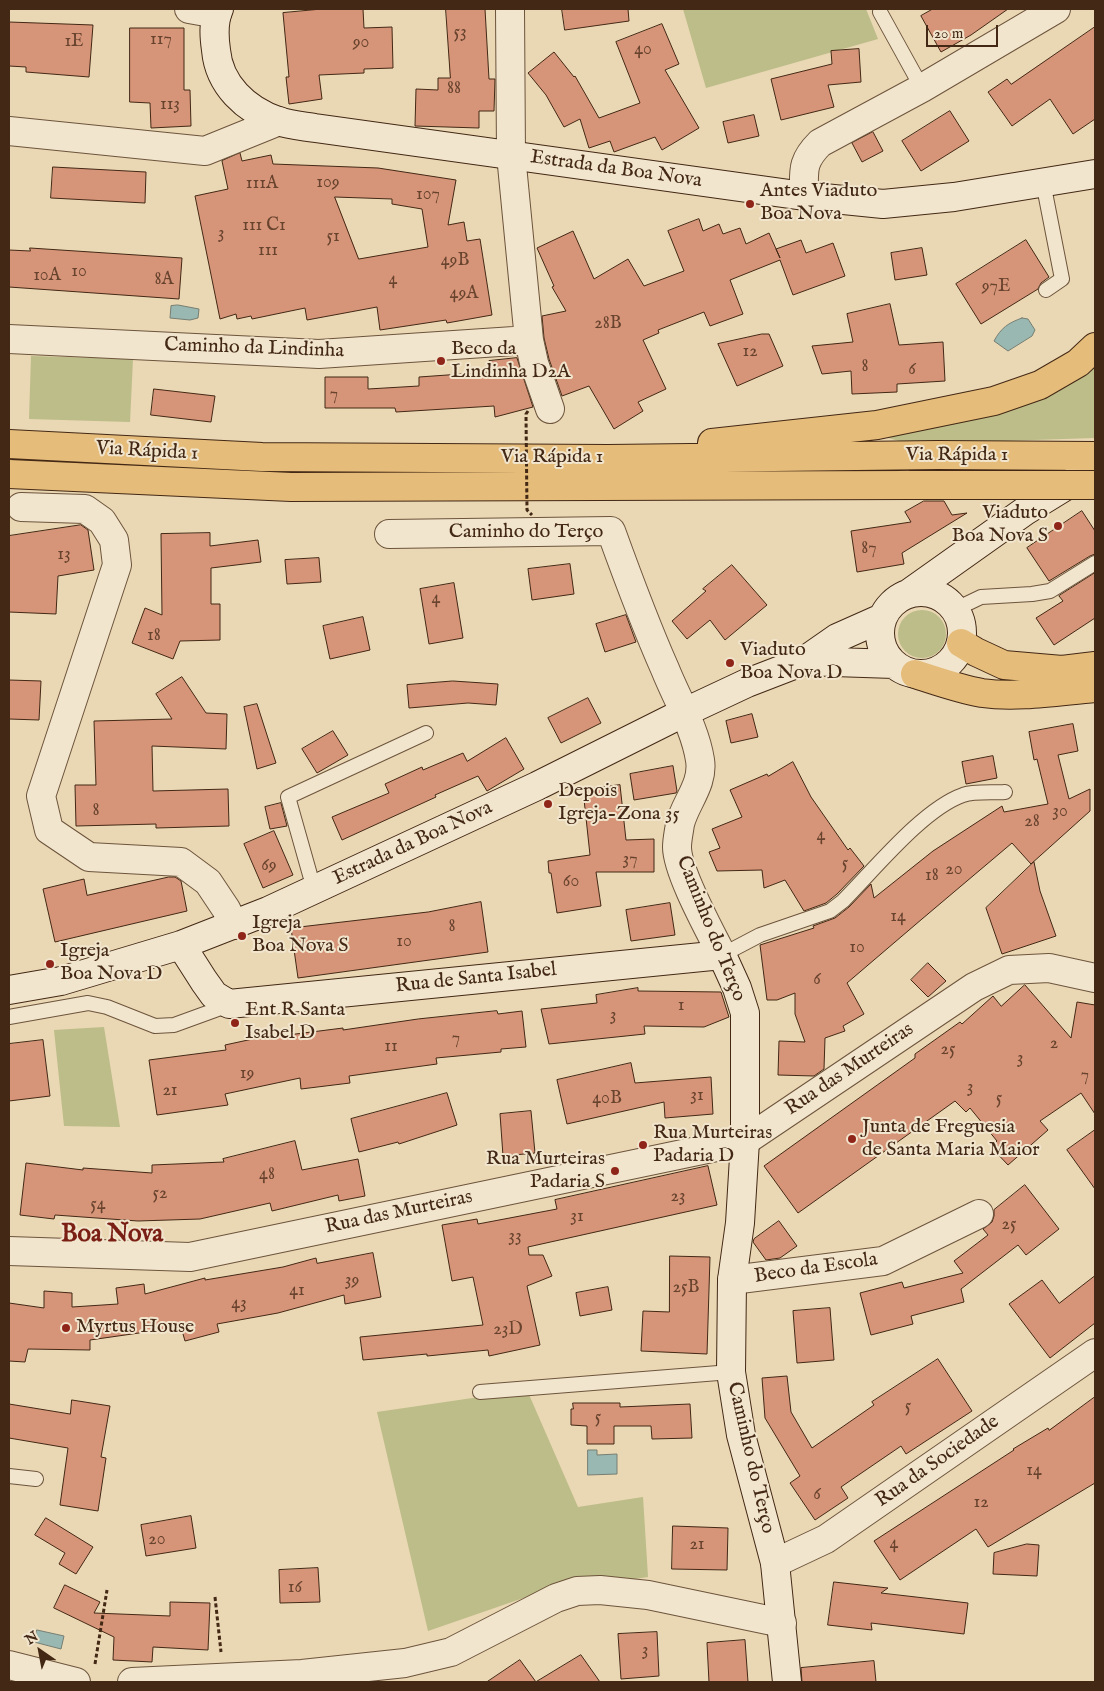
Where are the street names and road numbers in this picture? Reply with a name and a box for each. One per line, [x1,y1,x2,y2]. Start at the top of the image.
street label: Estrada da Boa Nova [529,146,703,194]
street label: Caminho da Lindinha [164,334,344,364]
street label: Via Rápida 1 [95,437,199,467]
street label: Via Rápida 1 [906,444,1008,468]
street label: Via Rápida 1 [501,446,603,470]
street label: Caminho do Terço [449,521,603,545]
street label: Estrada da Boa Nova [330,797,496,891]
street label: Caminho do Terço [670,853,750,1005]
street label: Rua de Santa Isabel [394,959,558,999]
street label: Rua das Murteiras [781,1018,919,1122]
street label: Rua das Murteiras [323,1186,475,1240]
street label: Beco da Escola [753,1248,879,1290]
street label: Caminho do Terço [721,1380,779,1536]
street label: Rua da Sociedade [872,1410,1004,1514]

